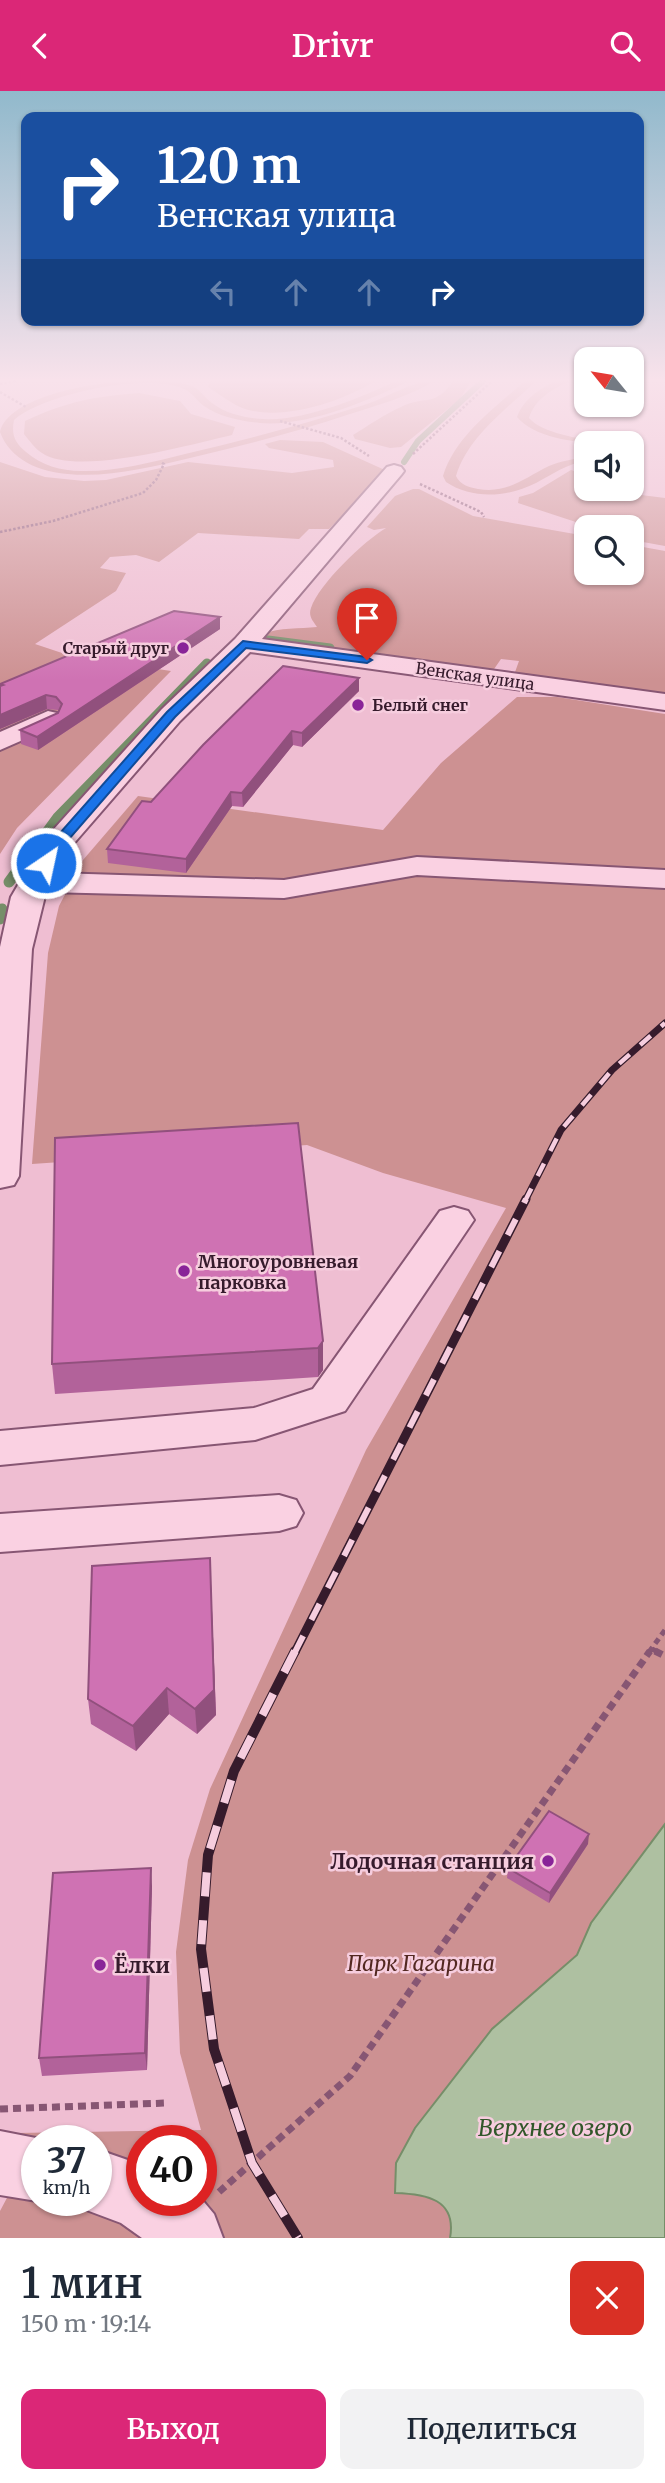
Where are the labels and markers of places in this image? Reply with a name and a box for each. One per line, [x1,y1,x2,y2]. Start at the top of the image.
pin [337,588,397,660]
place label: Старый друг [63,638,170,658]
marker: Старый друг [175,640,191,656]
place label: Белый снег [372,695,468,715]
marker: Белый снег [350,697,366,713]
place label: Многоуровневая парковка [198,1250,358,1294]
marker: Многоуровневая парковка [176,1263,192,1279]
place label: Лодочная станция [330,1848,534,1875]
marker: Лодочная станция [540,1853,556,1869]
place label: Ёлки [114,1952,170,1979]
marker: Ёлки [92,1957,108,1973]

